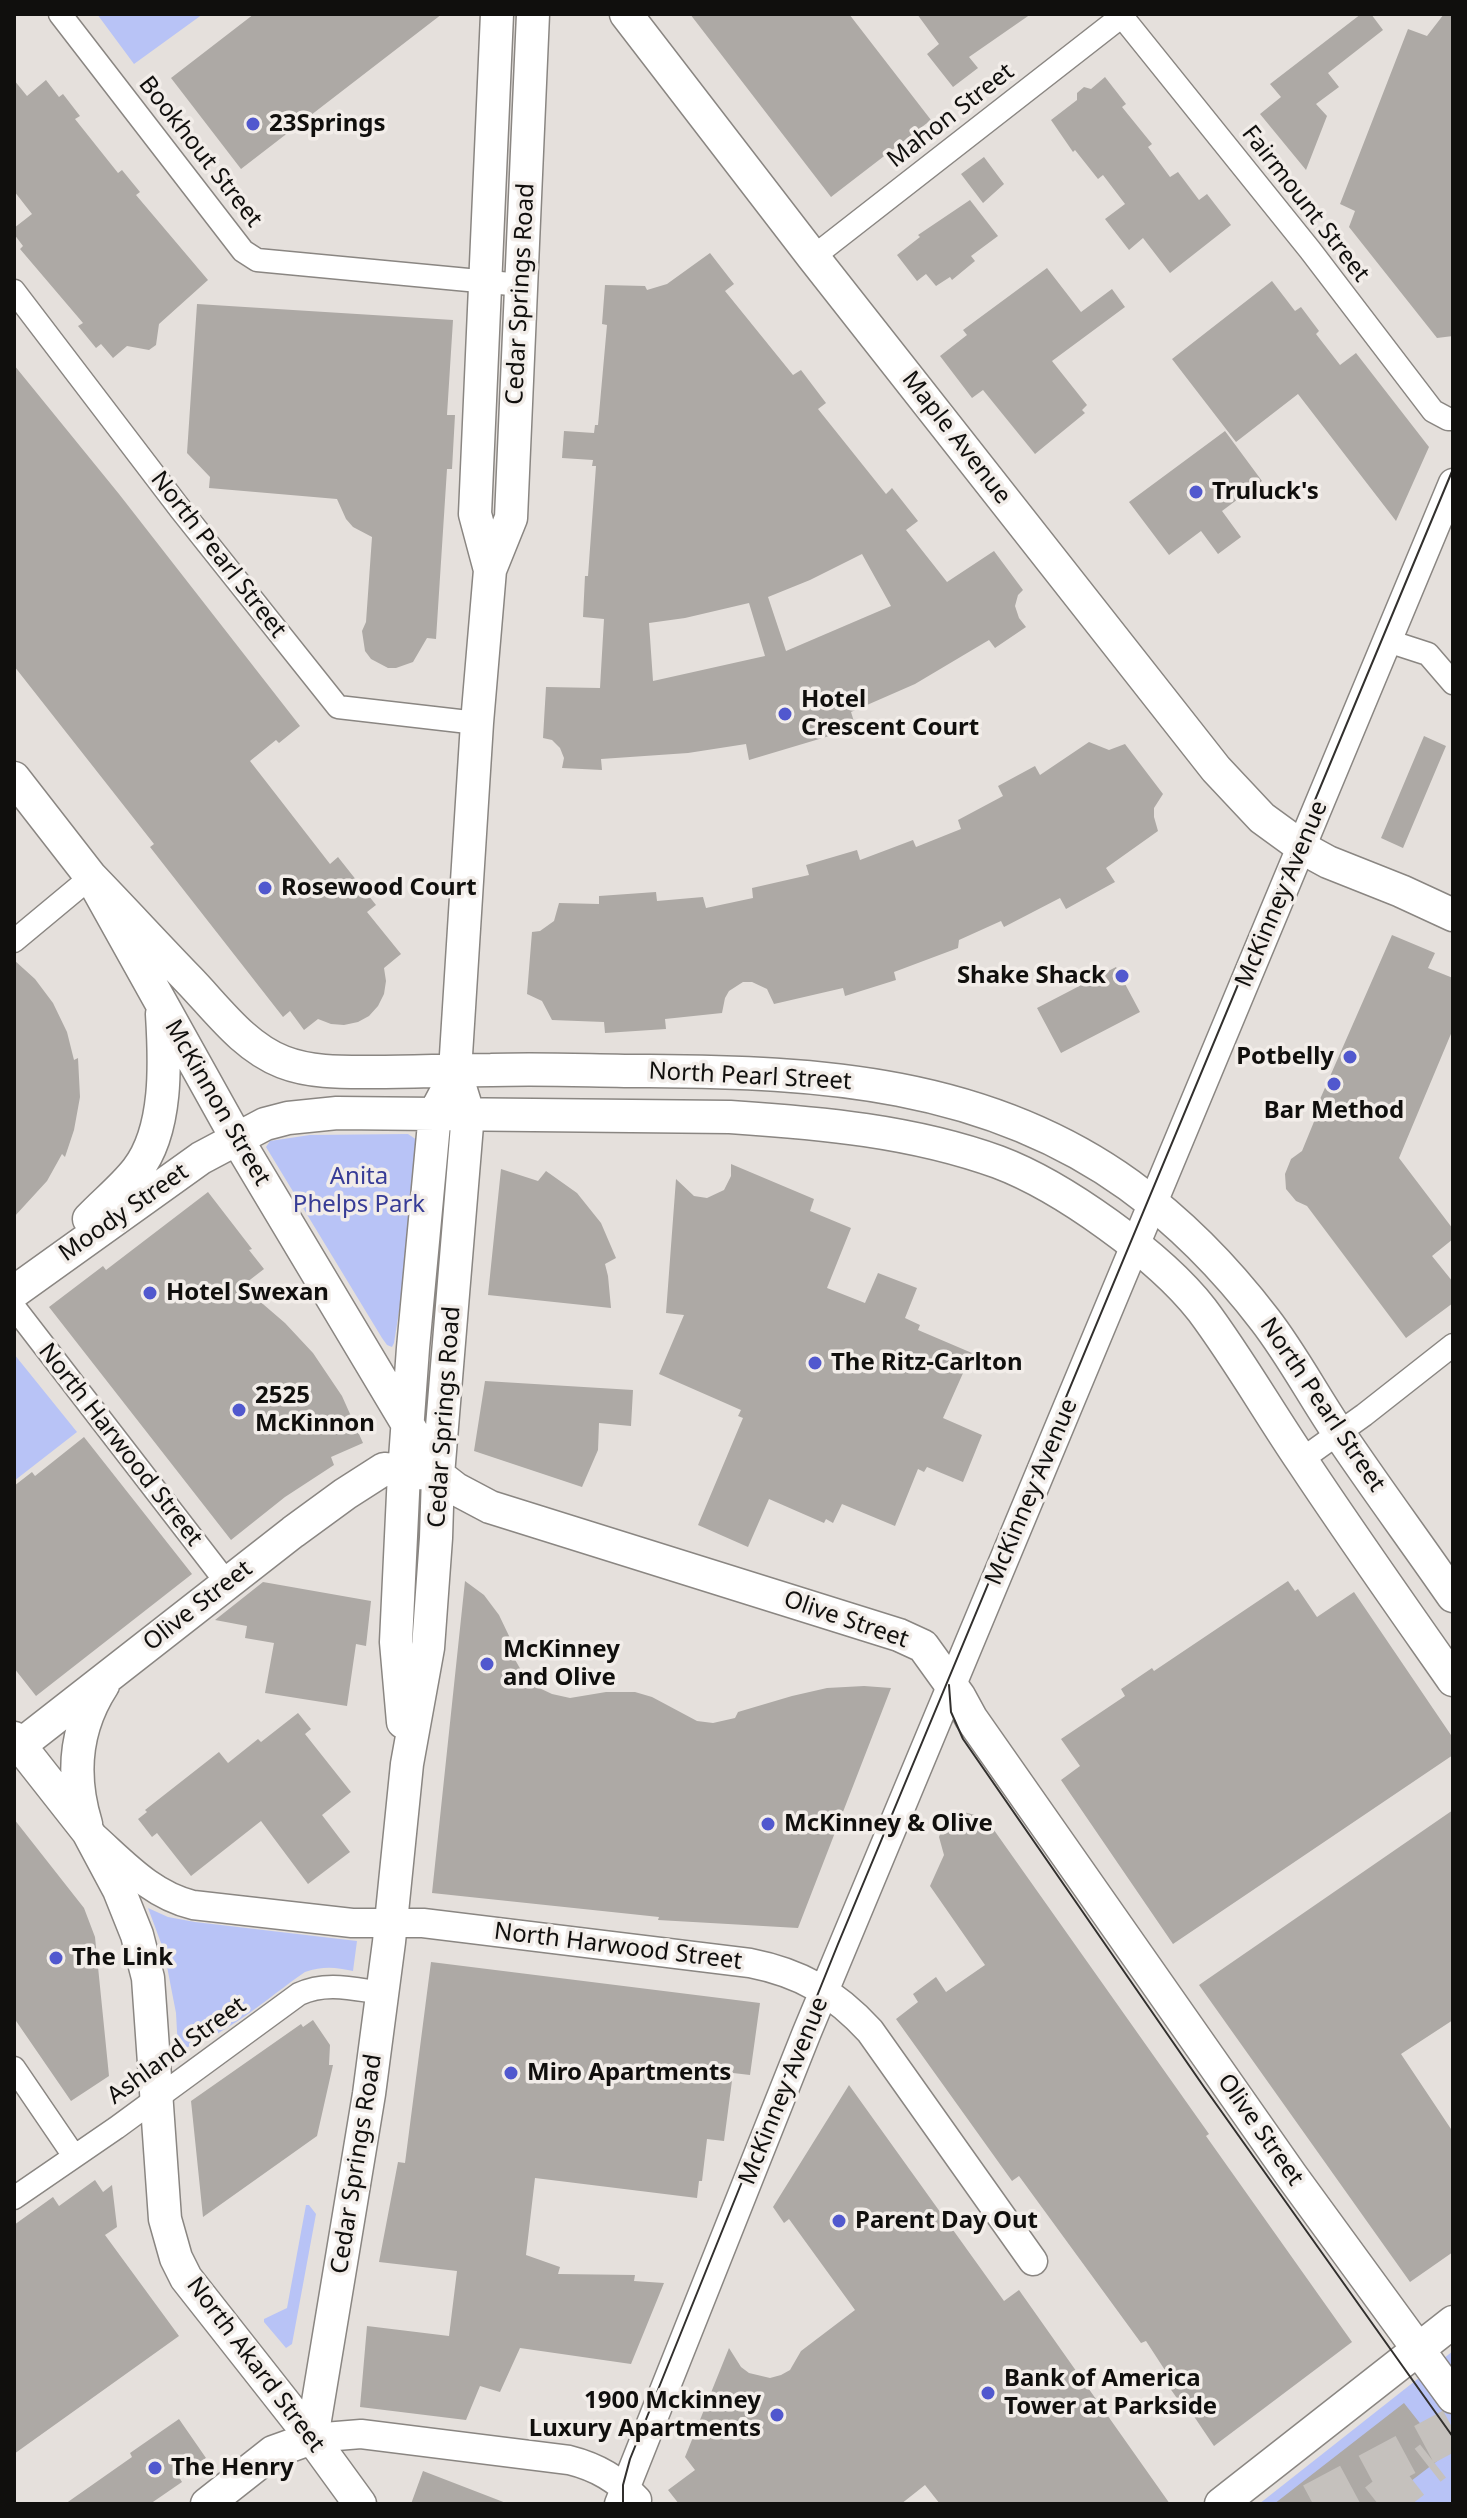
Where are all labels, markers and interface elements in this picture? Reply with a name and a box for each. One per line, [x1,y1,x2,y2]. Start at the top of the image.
street label: Mahon Street [882,58,1020,174]
street label: Bookhout Street [132,71,268,233]
place label: 23Springs [269,110,386,138]
marker: 23Springs [244,115,262,133]
street label: Fairmount Street [1235,120,1375,288]
street label: Cedar Springs Road [501,182,541,406]
street label: Maple Avenue [895,366,1017,510]
street label: North Pearl Street [144,466,292,644]
place label: Truluck's [1212,478,1319,506]
marker: Truluck's [1187,483,1205,501]
place label: Hotel Crescent Court [801,686,979,742]
marker: Hotel Crescent Court [776,705,794,723]
street label: McKinney Avenue [1230,796,1334,992]
place label: Rosewood Court [281,874,477,902]
marker: Rosewood Court [256,879,274,897]
place label: Shake Shack [957,962,1106,990]
marker: Shake Shack [1113,967,1131,985]
street label: McKinnon Street [158,1015,276,1191]
place label: Potbelly [1236,1043,1334,1071]
marker: Potbelly [1341,1048,1359,1066]
street label: North Pearl Street [648,1057,852,1097]
marker: Bar Method [1325,1075,1343,1093]
place label: Bar Method [1264,1097,1404,1125]
street label: Moody Street [54,1158,194,1268]
park label: Anita Phelps Park [293,1163,425,1219]
place label: Hotel Swexan [166,1279,329,1307]
marker: Hotel Swexan [141,1284,159,1302]
street label: Cedar Springs Road [423,1305,467,1529]
street label: North Pearl Street [1253,1313,1391,1497]
street label: North Harwood Street [32,1338,208,1552]
place label: The Ritz-Carlton [831,1349,1023,1377]
marker: The Ritz-Carlton [806,1354,824,1372]
place label: 2525 McKinnon [255,1382,375,1438]
street label: McKinney Avenue [980,1394,1084,1590]
marker: 2525 McKinnon [230,1401,248,1419]
street label: Olive Street [138,1555,258,1657]
street label: Olive Street [780,1585,912,1655]
place label: McKinney and Olive [503,1636,620,1692]
marker: McKinney and Olive [478,1655,496,1673]
place label: McKinney & Olive [784,1810,993,1838]
marker: McKinney & Olive [759,1815,777,1833]
street label: North Harwood Street [492,1918,744,1976]
place label: The Link [72,1944,173,1972]
marker: The Link [47,1949,65,1967]
street label: Ashland Street [102,1991,252,2111]
street label: McKinney Avenue [733,1993,835,2189]
street label: Cedar Springs Road [325,2052,389,2276]
place label: Miro Apartments [527,2059,731,2087]
marker: Miro Apartments [502,2064,520,2082]
street label: Olive Street [1211,2068,1309,2192]
place label: Parent Day Out [855,2207,1038,2235]
marker: Parent Day Out [830,2212,848,2230]
street label: North Akard Street [180,2272,330,2458]
place label: Bank of America Tower at Parkside [1004,2365,1217,2421]
marker: Bank of America Tower at Parkside [979,2384,997,2402]
place label: 1900 Mckinney Luxury Apartments [529,2387,761,2443]
marker: 1900 Mckinney Luxury Apartments [768,2406,786,2424]
place label: The Henry [171,2454,294,2482]
marker: The Henry [146,2459,164,2477]

